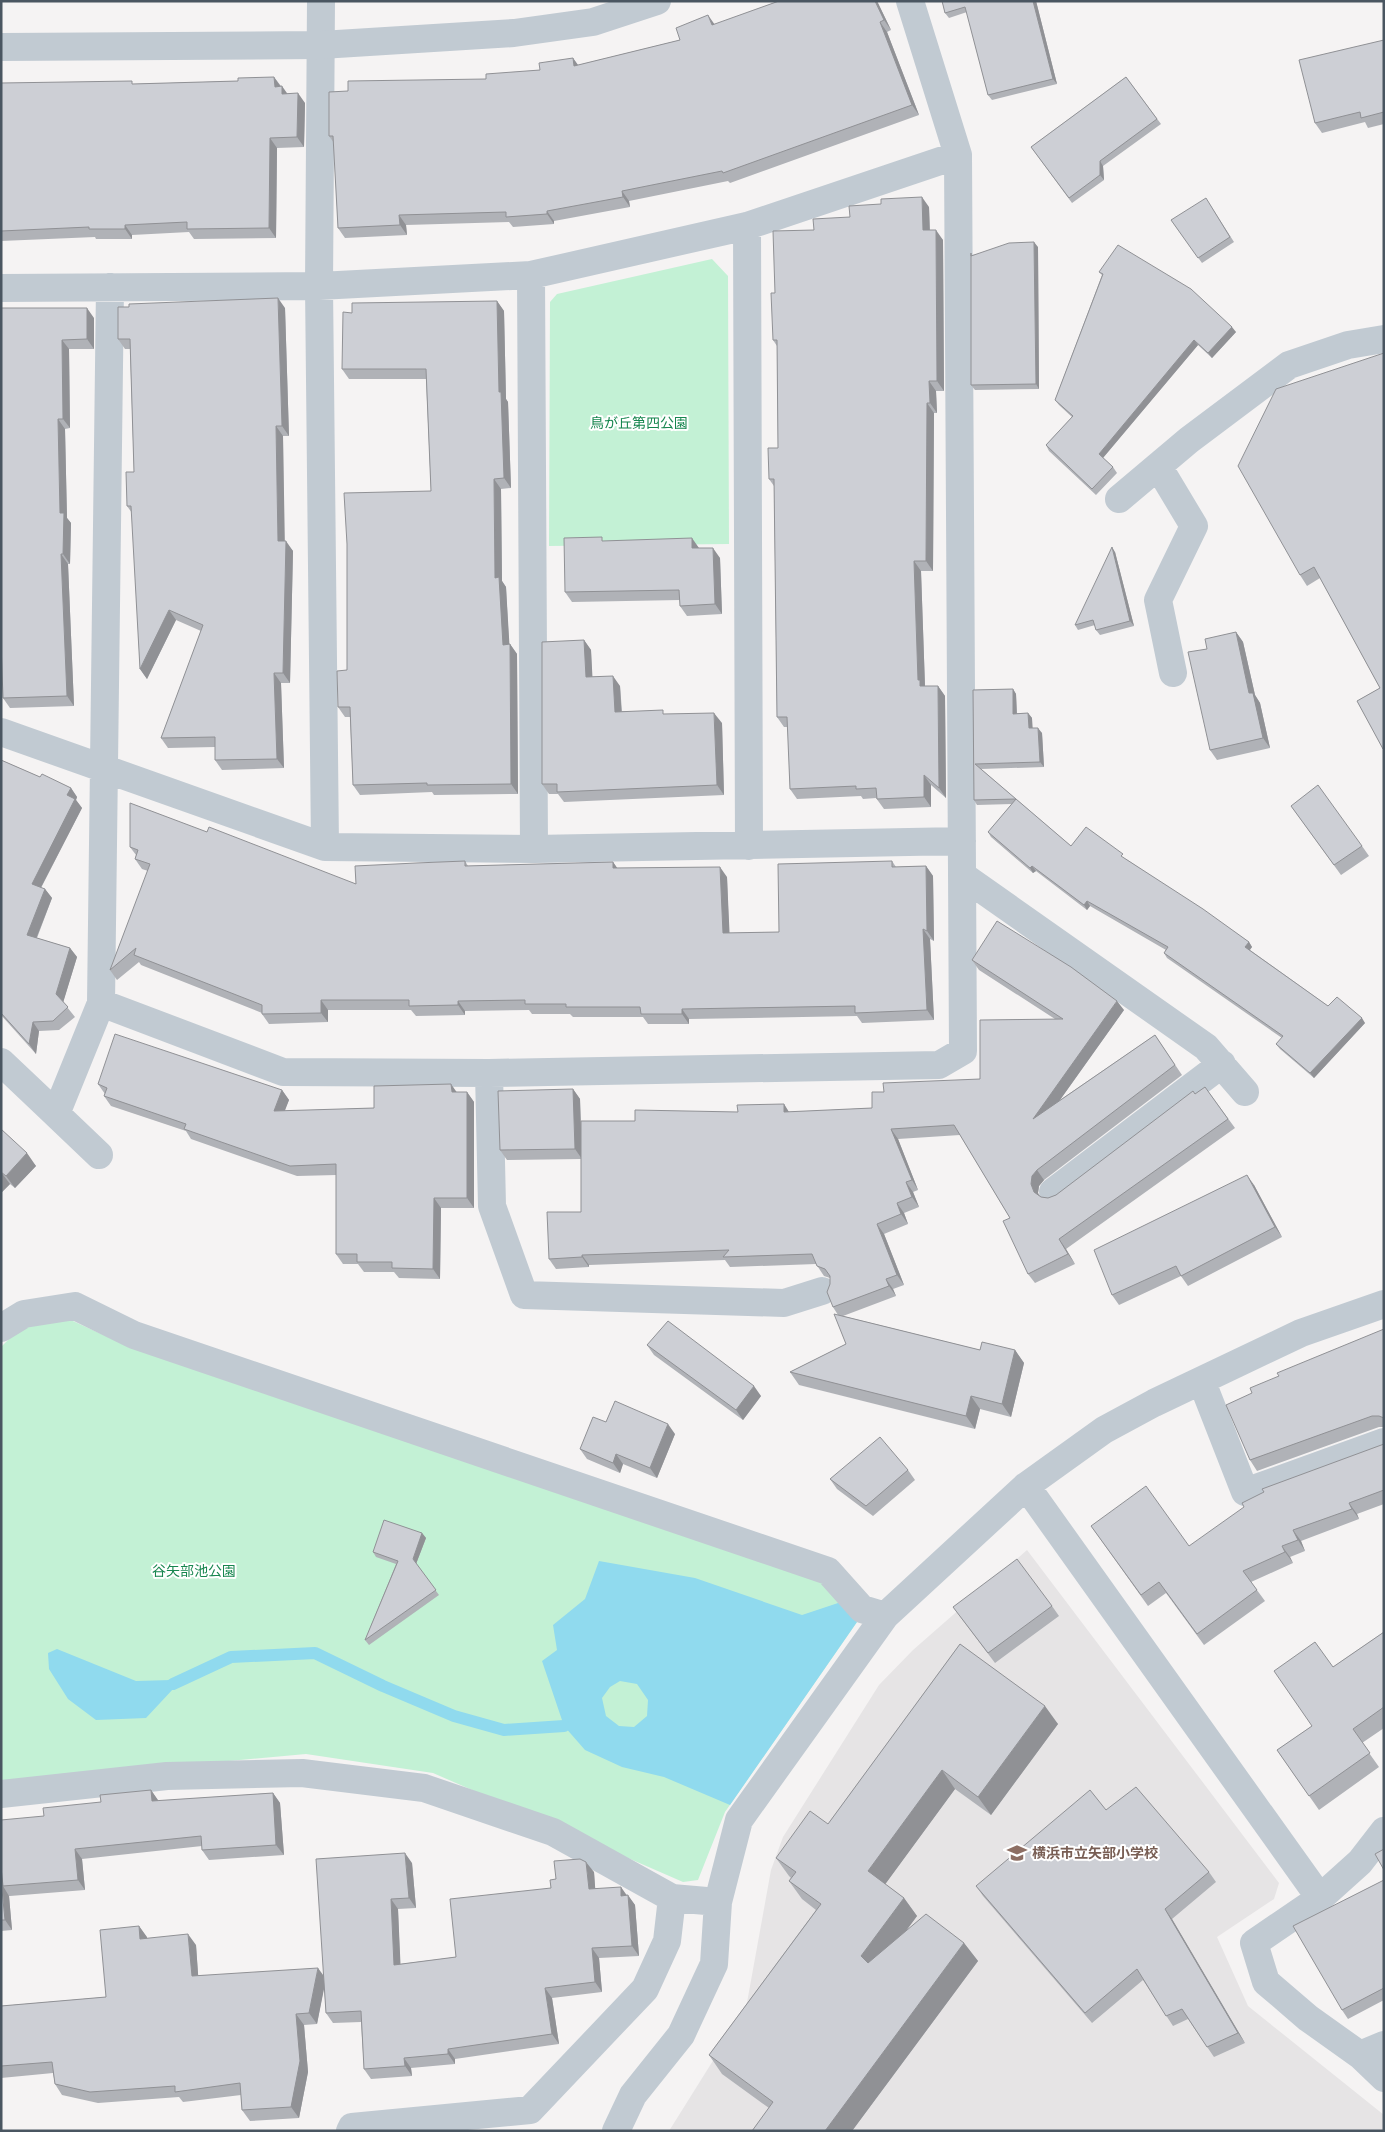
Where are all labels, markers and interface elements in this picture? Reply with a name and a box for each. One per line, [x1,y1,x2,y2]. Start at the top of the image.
park label: 鳥が丘第四公園 [590,414,688,431]
park label: 谷矢部池公園 [152,1562,236,1579]
school or university icon: 横浜市立矢部小学校 [1006,1842,1028,1864]
place label: 横浜市立矢部小学校 [1032,1844,1158,1861]

